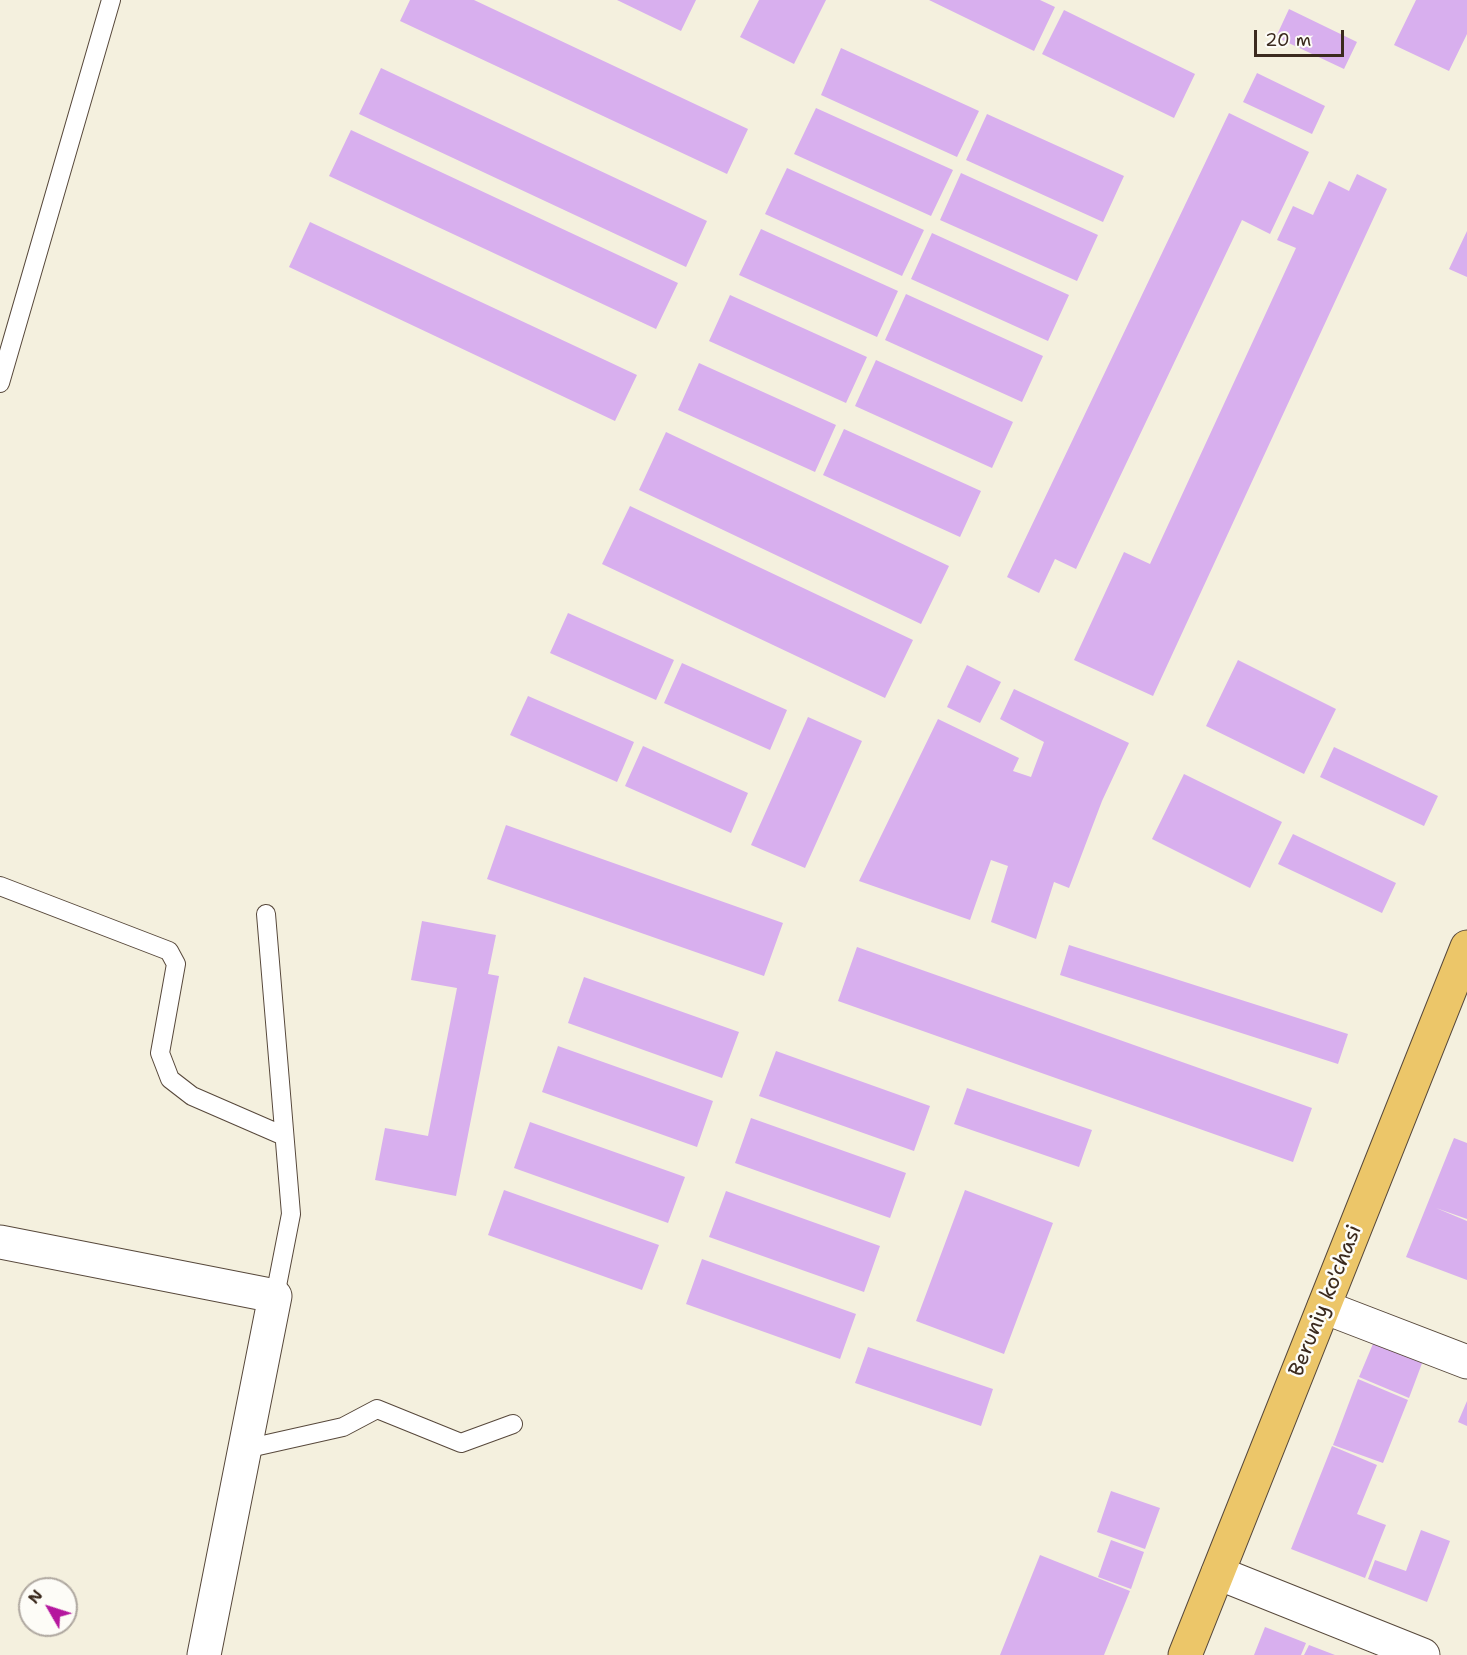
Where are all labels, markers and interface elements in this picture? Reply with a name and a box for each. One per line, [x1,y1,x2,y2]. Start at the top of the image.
scale bar [1257,18,1347,56]
text: 20 m [1265,28,1311,52]
street label: Beruniy ko'chasi [1284,1222,1368,1380]
north arrow [18,1577,78,1637]
text: N [23,1585,47,1608]

